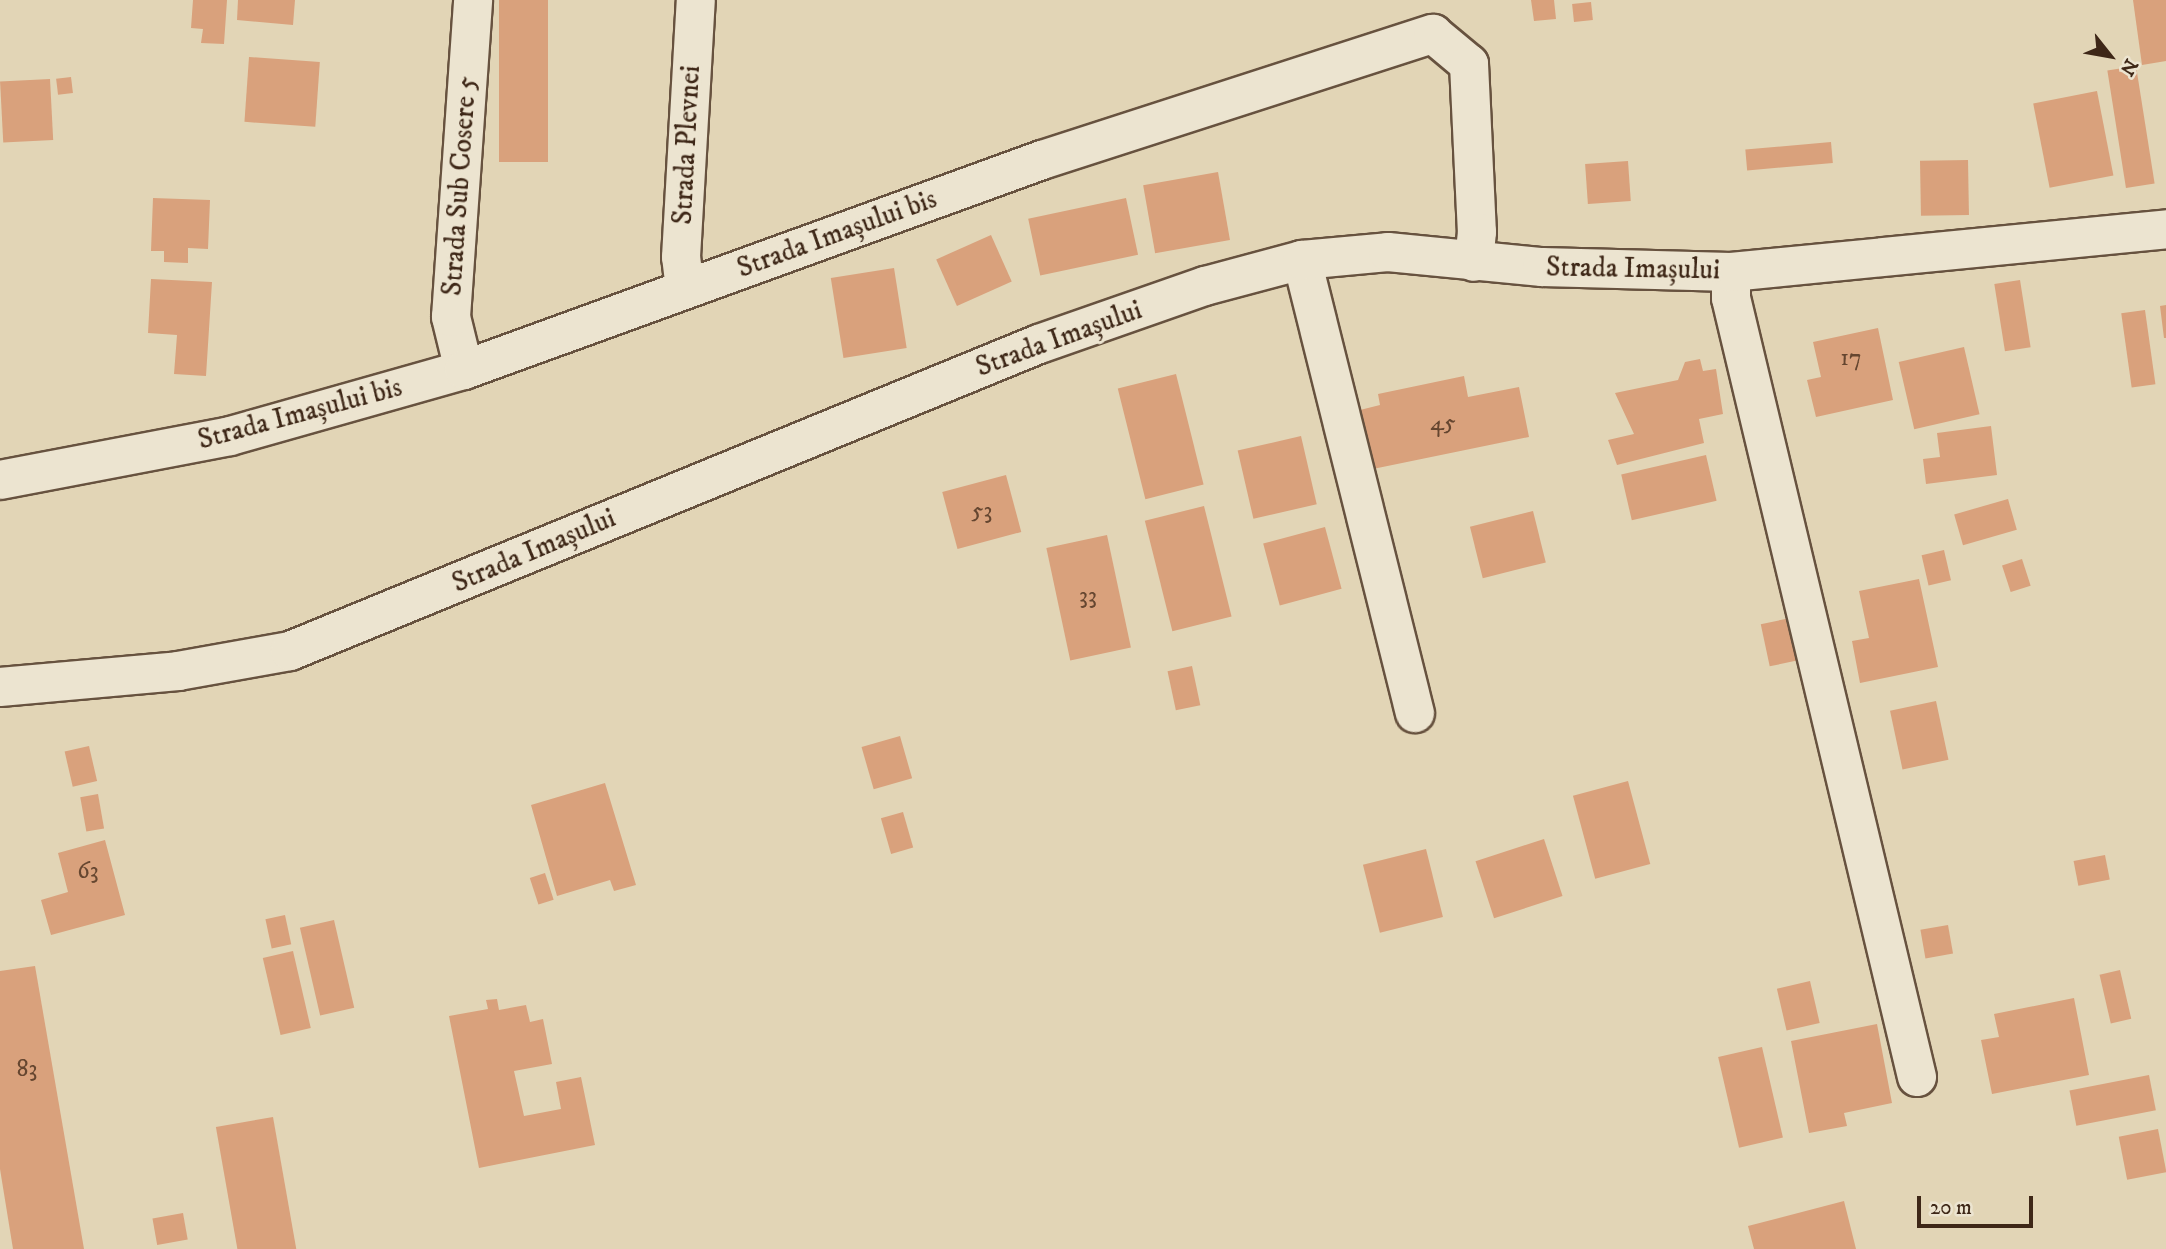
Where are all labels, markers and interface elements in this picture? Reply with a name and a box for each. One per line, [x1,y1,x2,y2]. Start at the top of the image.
north arrow [2075,21,2145,91]
text: N [2115,54,2142,80]
street label: Strada Plevnei [666,64,708,226]
street label: Strada Sub Cosere 5 [436,75,484,297]
street label: Strada Imașului bis [733,182,941,286]
street label: Strada Imașului [1546,251,1720,287]
street label: Strada Imașului [971,293,1147,385]
house number: 17 [1840,345,1862,373]
street label: Strada Imașului bis [194,371,406,457]
house number: 45 [1430,410,1456,438]
house number: 53 [972,498,992,526]
street label: Strada Imașului [447,501,621,601]
house number: 33 [1079,583,1097,611]
house number: 63 [77,858,99,886]
house number: 83 [17,1056,37,1084]
scale bar [1921,1182,2036,1226]
text: 20 m [1930,1195,1972,1221]

